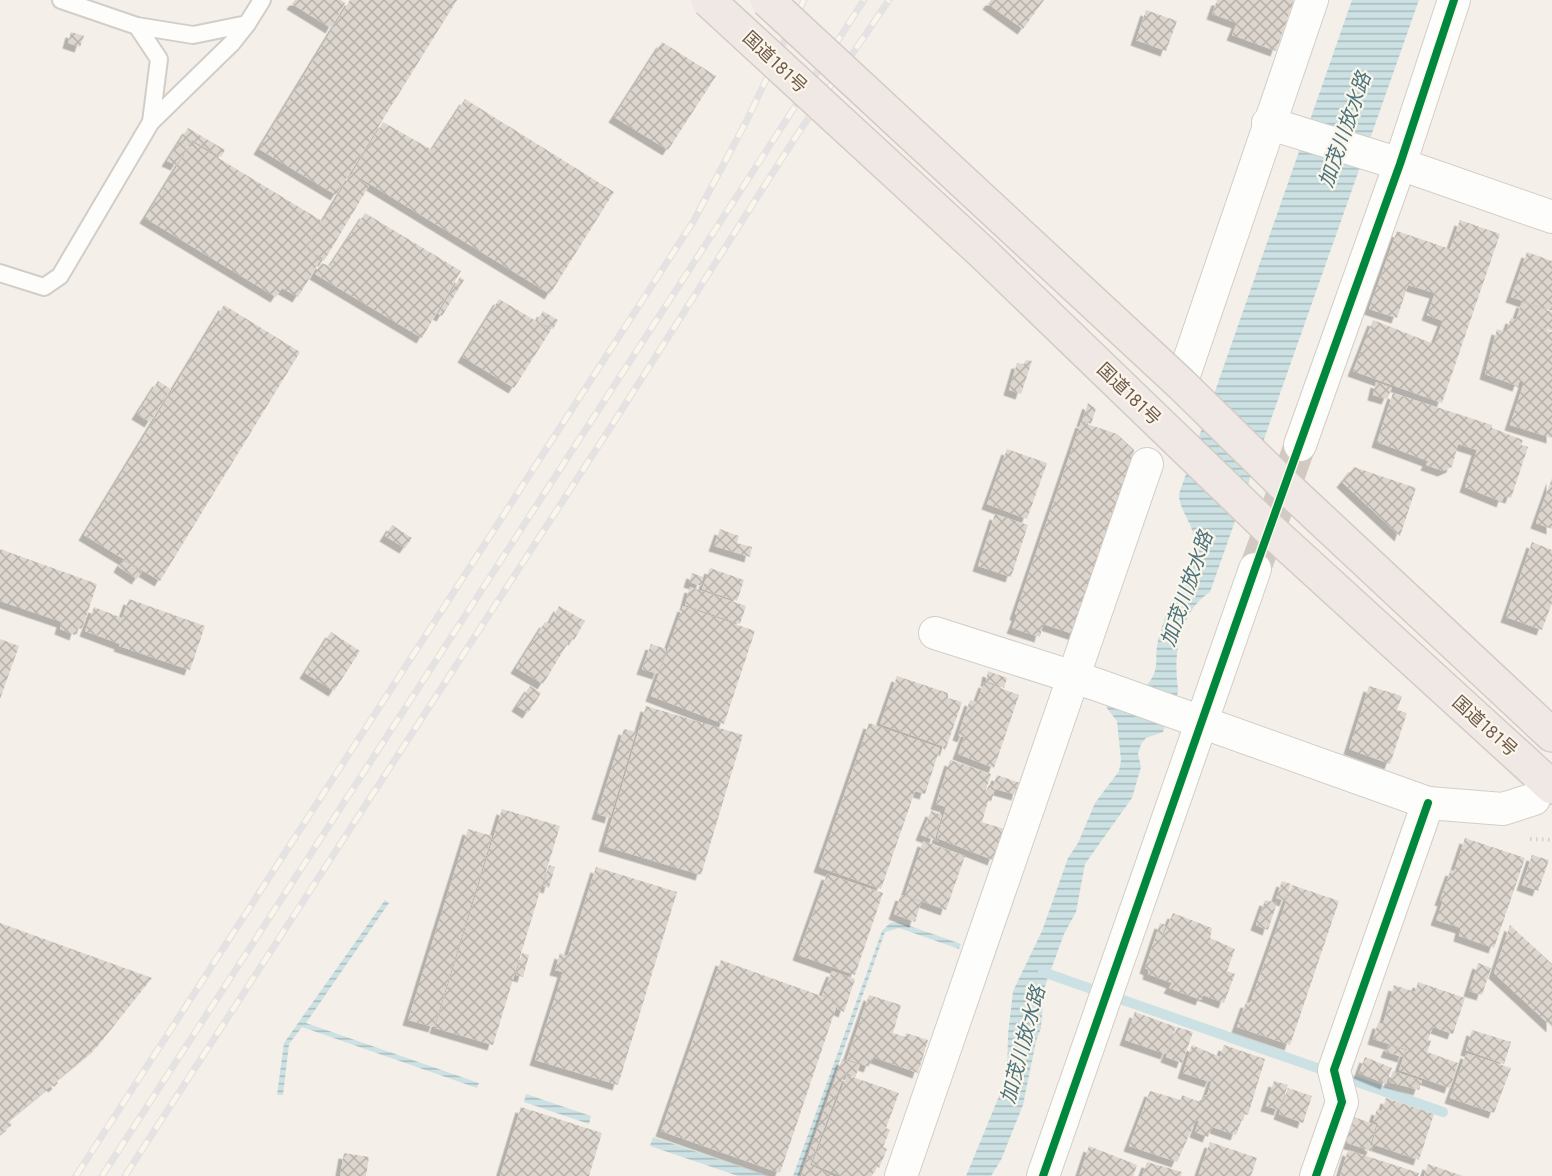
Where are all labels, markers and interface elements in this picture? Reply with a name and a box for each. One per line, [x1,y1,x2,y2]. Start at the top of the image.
street label: 国道181号 [737,25,813,99]
water label: 加茂川放水路 [1312,67,1379,191]
street label: 国道181号 [1091,357,1167,431]
water label: 加茂川放水路 [1154,526,1221,650]
street label: 国道181号 [1447,690,1523,762]
water label: 加茂川放水路 [993,981,1053,1107]

